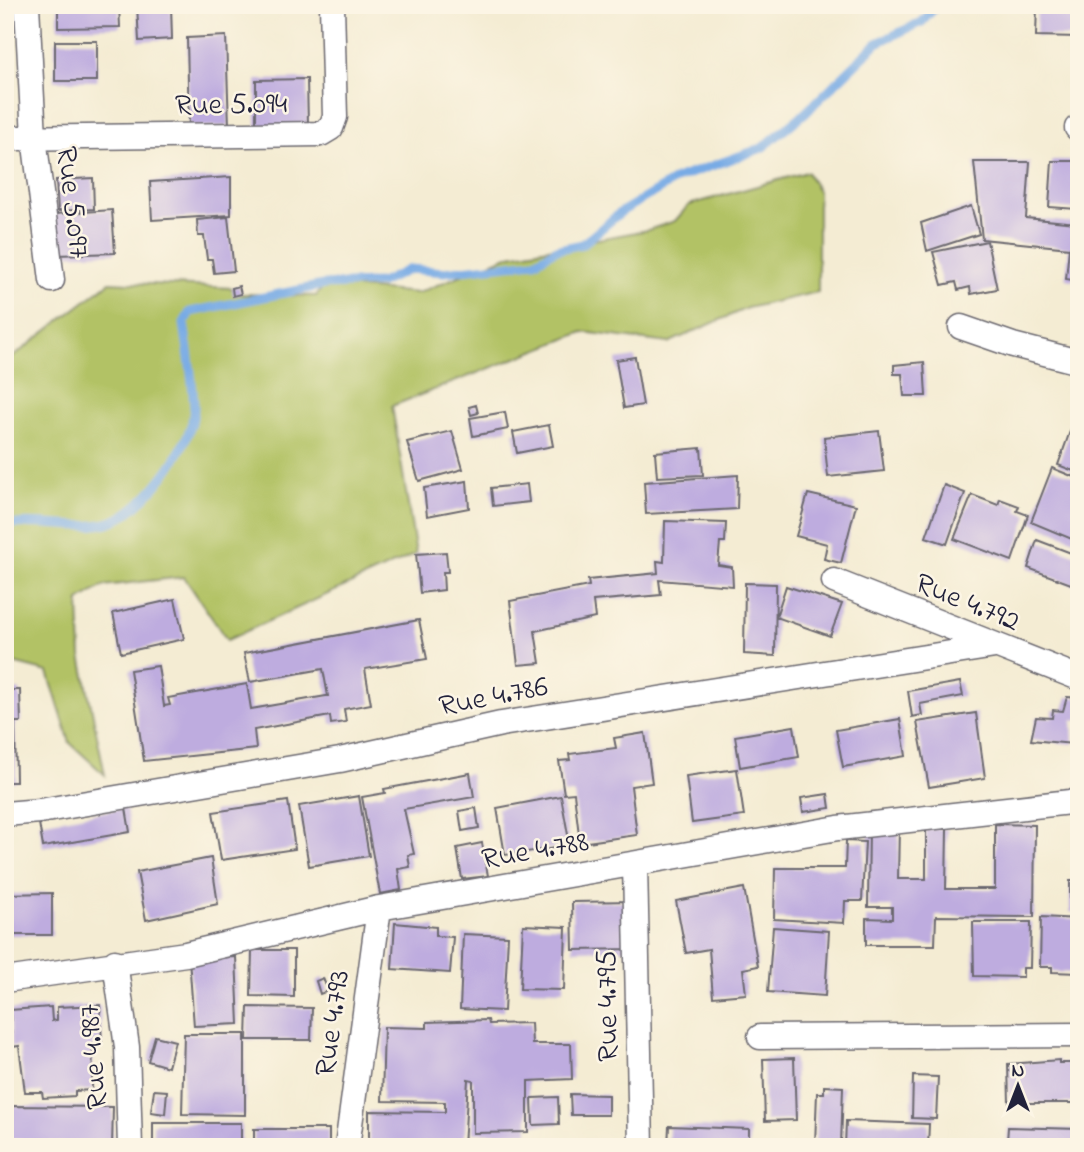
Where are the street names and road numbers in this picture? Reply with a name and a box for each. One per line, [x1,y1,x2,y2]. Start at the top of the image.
street label: Rue 5.094 [175,83,288,129]
street label: Rue 5.097 [42,144,100,261]
street label: Rue 4.792 [908,563,1026,645]
street label: Rue 4.786 [435,666,552,730]
street label: Rue 4.788 [479,821,592,883]
street label: Rue 4.795 [586,950,632,1062]
street label: Rue 4.793 [305,967,363,1079]
street label: Rue 4.987 [68,1002,122,1111]

